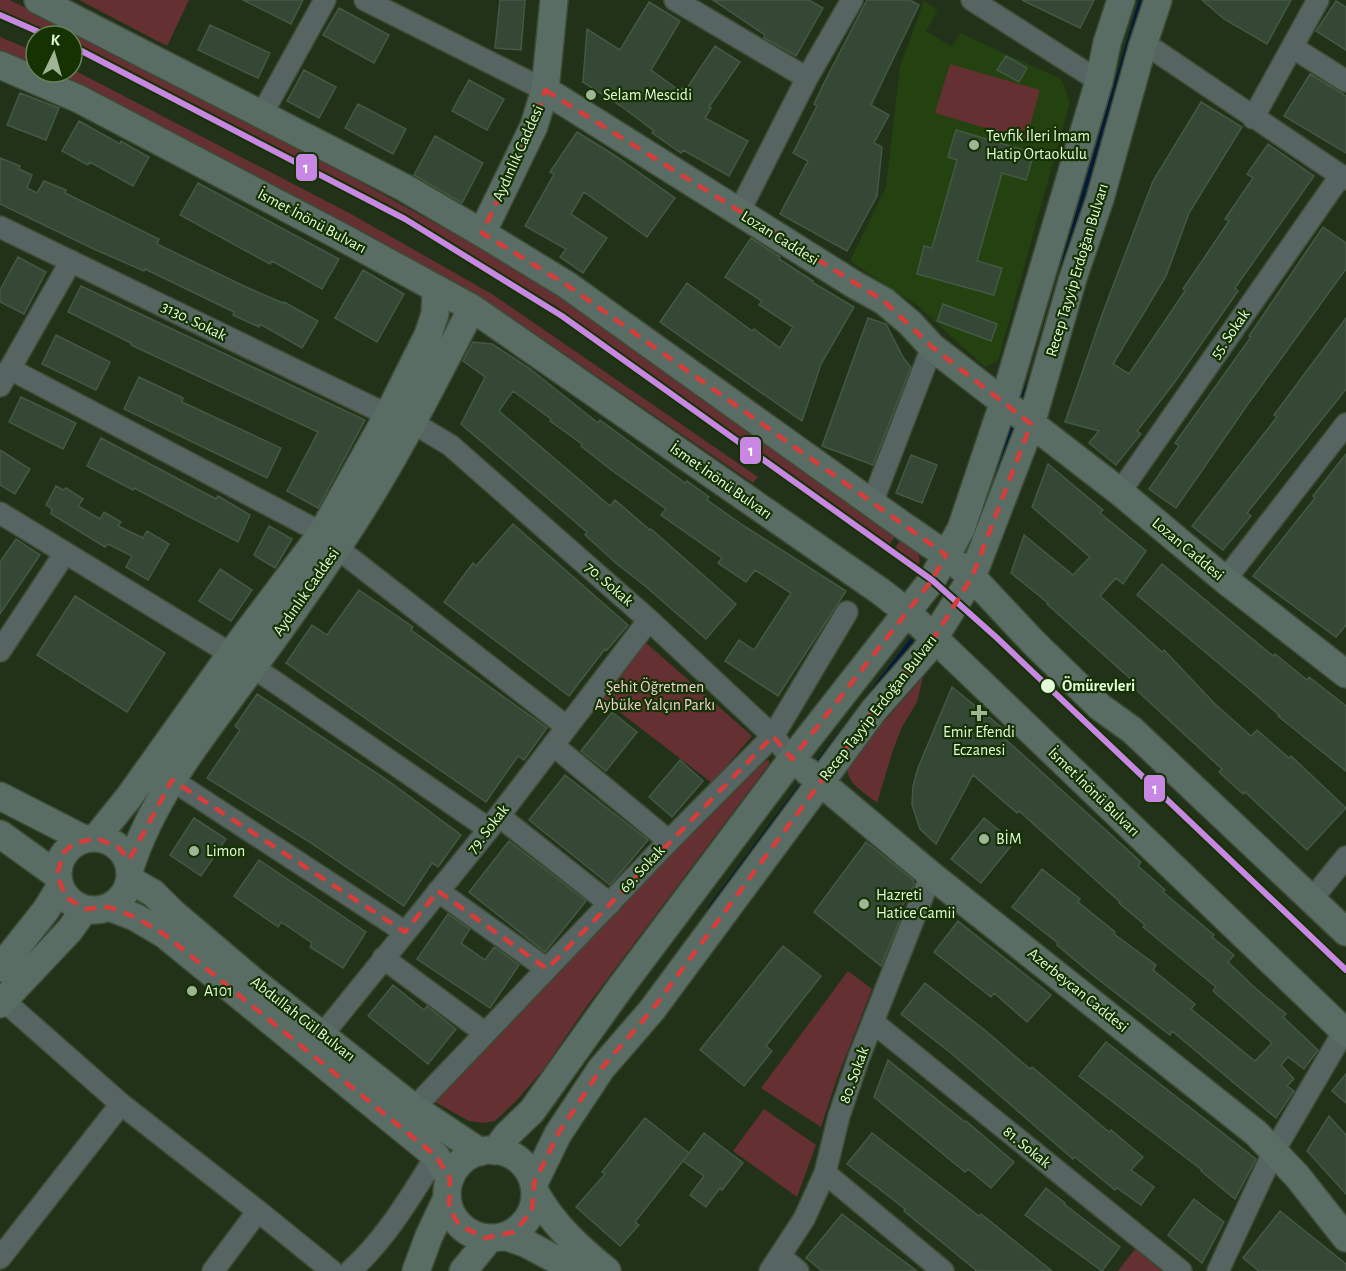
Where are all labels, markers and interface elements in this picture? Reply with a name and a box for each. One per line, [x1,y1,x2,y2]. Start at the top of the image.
north arrow [24,24,84,84]
text: K [50,32,61,48]
place label: Selam Mescidi [603,87,692,103]
marker: Selam Mescidi [584,88,598,102]
street label: Aydınlık Caddesi [490,103,547,204]
place label: Tevfik İleri İmam Hatip Ortaokulu [986,126,1090,162]
marker: Tevfik İleri İmam Hatip Ortaokulu [967,138,981,152]
line badge: 1 [295,153,318,182]
text: 1 [303,160,309,176]
street label: Recep Tayyip Erdoğan Bulvarı [1043,181,1112,359]
street label: İsmet İnönü Bulvarı [255,184,370,256]
street label: Lozan Caddesi [738,208,822,268]
street label: 3130. Sokak [159,298,230,344]
street label: 55. Sokak [1207,306,1253,362]
line badge: 1 [739,436,762,465]
street label: İsmet İnönü Bulvarı [667,438,776,522]
text: 1 [748,443,754,459]
street label: Lozan Caddesi [1149,515,1227,583]
street label: Aydınlık Caddesi [270,545,343,639]
street label: 70. Sokak [582,559,637,610]
street label: Recep Tayyip Erdoğan Bulvarı [816,632,941,785]
place label: Ömürevleri [1062,676,1135,694]
park label: Şehit Öğretmen Aybüke Yalçın Parkı [595,677,715,714]
marker: Ömürevleri [1039,677,1057,695]
marker: Emir Efendi Eczanesi [972,706,986,720]
place label: Emir Efendi Eczanesi [943,724,1015,758]
street label: İsmet İnönü Bulvarı [1045,743,1144,840]
line badge: 1 [1143,774,1166,803]
text: 1 [1152,781,1158,797]
street label: 79. Sokak [464,801,512,856]
place label: BİM [996,829,1022,847]
marker: BİM [977,832,991,846]
street label: 69. Sokak [616,842,668,896]
place label: Limon [206,843,245,859]
marker: Limon [187,844,201,858]
place label: Hazreti Hatice Camii [876,887,955,921]
marker: Hazreti Hatice Camii [857,897,871,911]
street label: Azerbeycan Caddesi [1024,945,1131,1036]
street label: Abdullah Gül Bulvarı [248,973,358,1065]
place label: A101 [204,983,233,999]
marker: A101 [185,984,199,998]
street label: 80. Sokak [836,1044,872,1106]
street label: 81. Sokak [1000,1123,1054,1171]

